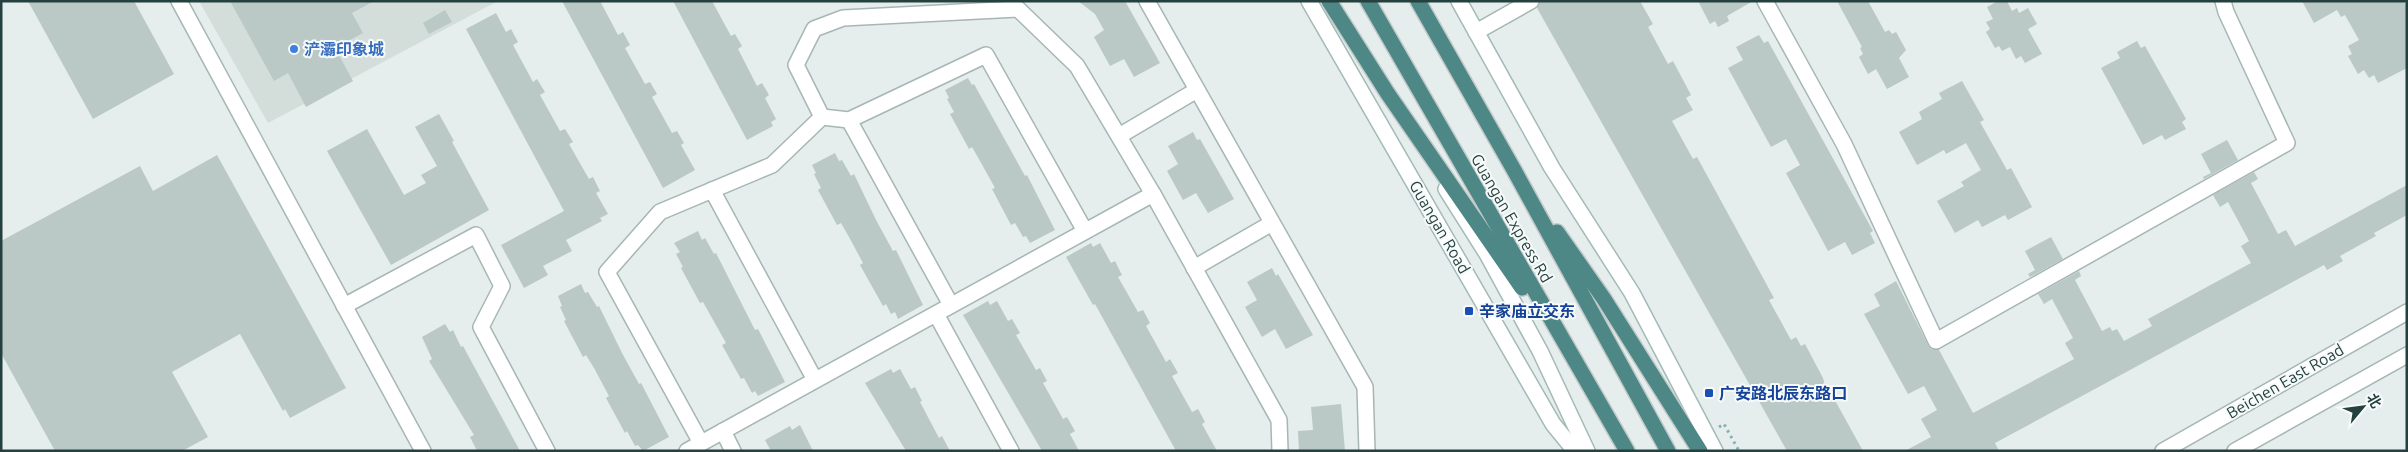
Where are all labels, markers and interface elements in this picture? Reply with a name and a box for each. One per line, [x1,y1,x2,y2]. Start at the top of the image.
place label: 浐灞印象城 [304,40,384,58]
marker: 浐灞印象城 [288,43,300,55]
street label: Guangan Express Rd [1468,150,1556,286]
street label: Guangan Road [1406,177,1474,277]
place label: 辛家庙立交东 [1479,302,1575,320]
marker: 辛家庙立交东 [1463,305,1475,317]
street label: Beichen East Road [2223,340,2347,422]
north arrow [2338,382,2388,432]
place label: 广安路北辰东路口 [1719,384,1847,402]
marker: 广安路北辰东路口 [1703,387,1715,399]
text: 北 [2364,391,2385,411]

